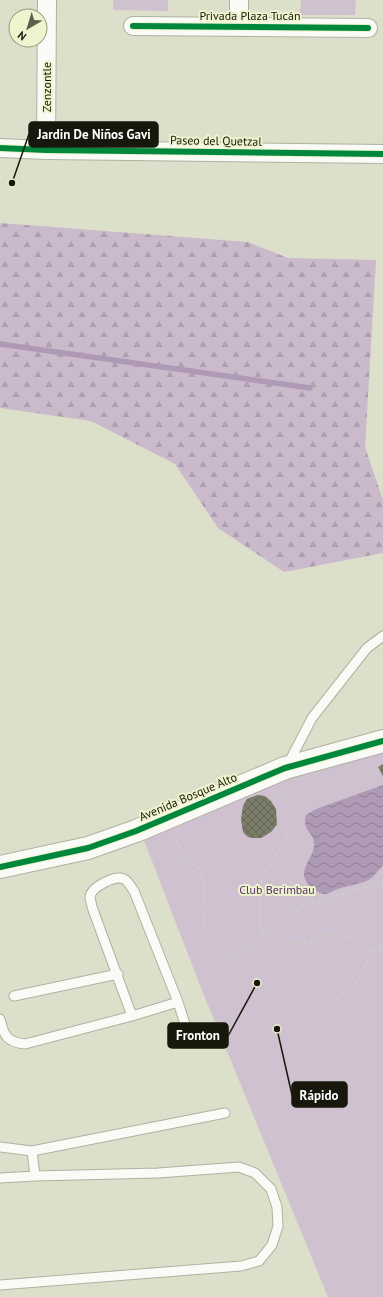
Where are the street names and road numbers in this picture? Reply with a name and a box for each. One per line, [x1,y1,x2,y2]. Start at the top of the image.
street label: Privada Plaza Tucán [199,8,301,23]
street label: Zenzontle [39,62,54,112]
street label: Paseo del Quetzal [170,132,263,149]
street label: Avenida Bosque Alto [137,769,239,824]

